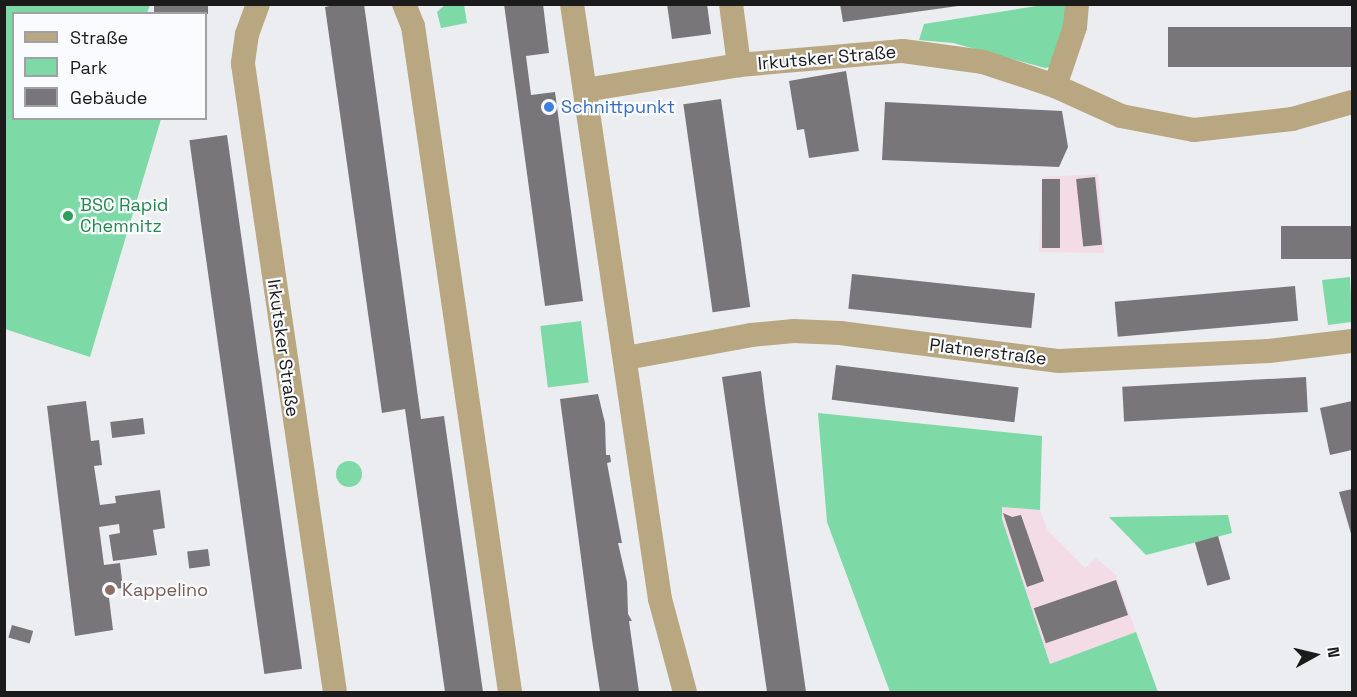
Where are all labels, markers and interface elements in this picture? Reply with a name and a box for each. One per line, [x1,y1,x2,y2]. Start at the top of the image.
legend [12,12,207,120]
text: Straße [70,26,128,49]
street label: Irkutsker Straße [757,41,897,75]
text: Park [70,56,107,79]
text: Gebäude [70,86,148,109]
place label: Schnittpunkt [561,96,675,118]
marker: Schnittpunkt [542,100,556,114]
place label: BSC Rapid Chemnitz [80,195,168,238]
marker: BSC Rapid Chemnitz [61,209,75,223]
street label: Irkutsker Straße [263,278,303,418]
street label: Platnerstraße [928,334,1048,370]
place label: Kappelino [122,579,208,601]
marker: Kappelino [103,583,117,597]
north arrow [1285,625,1345,685]
text: N [1322,646,1344,659]

